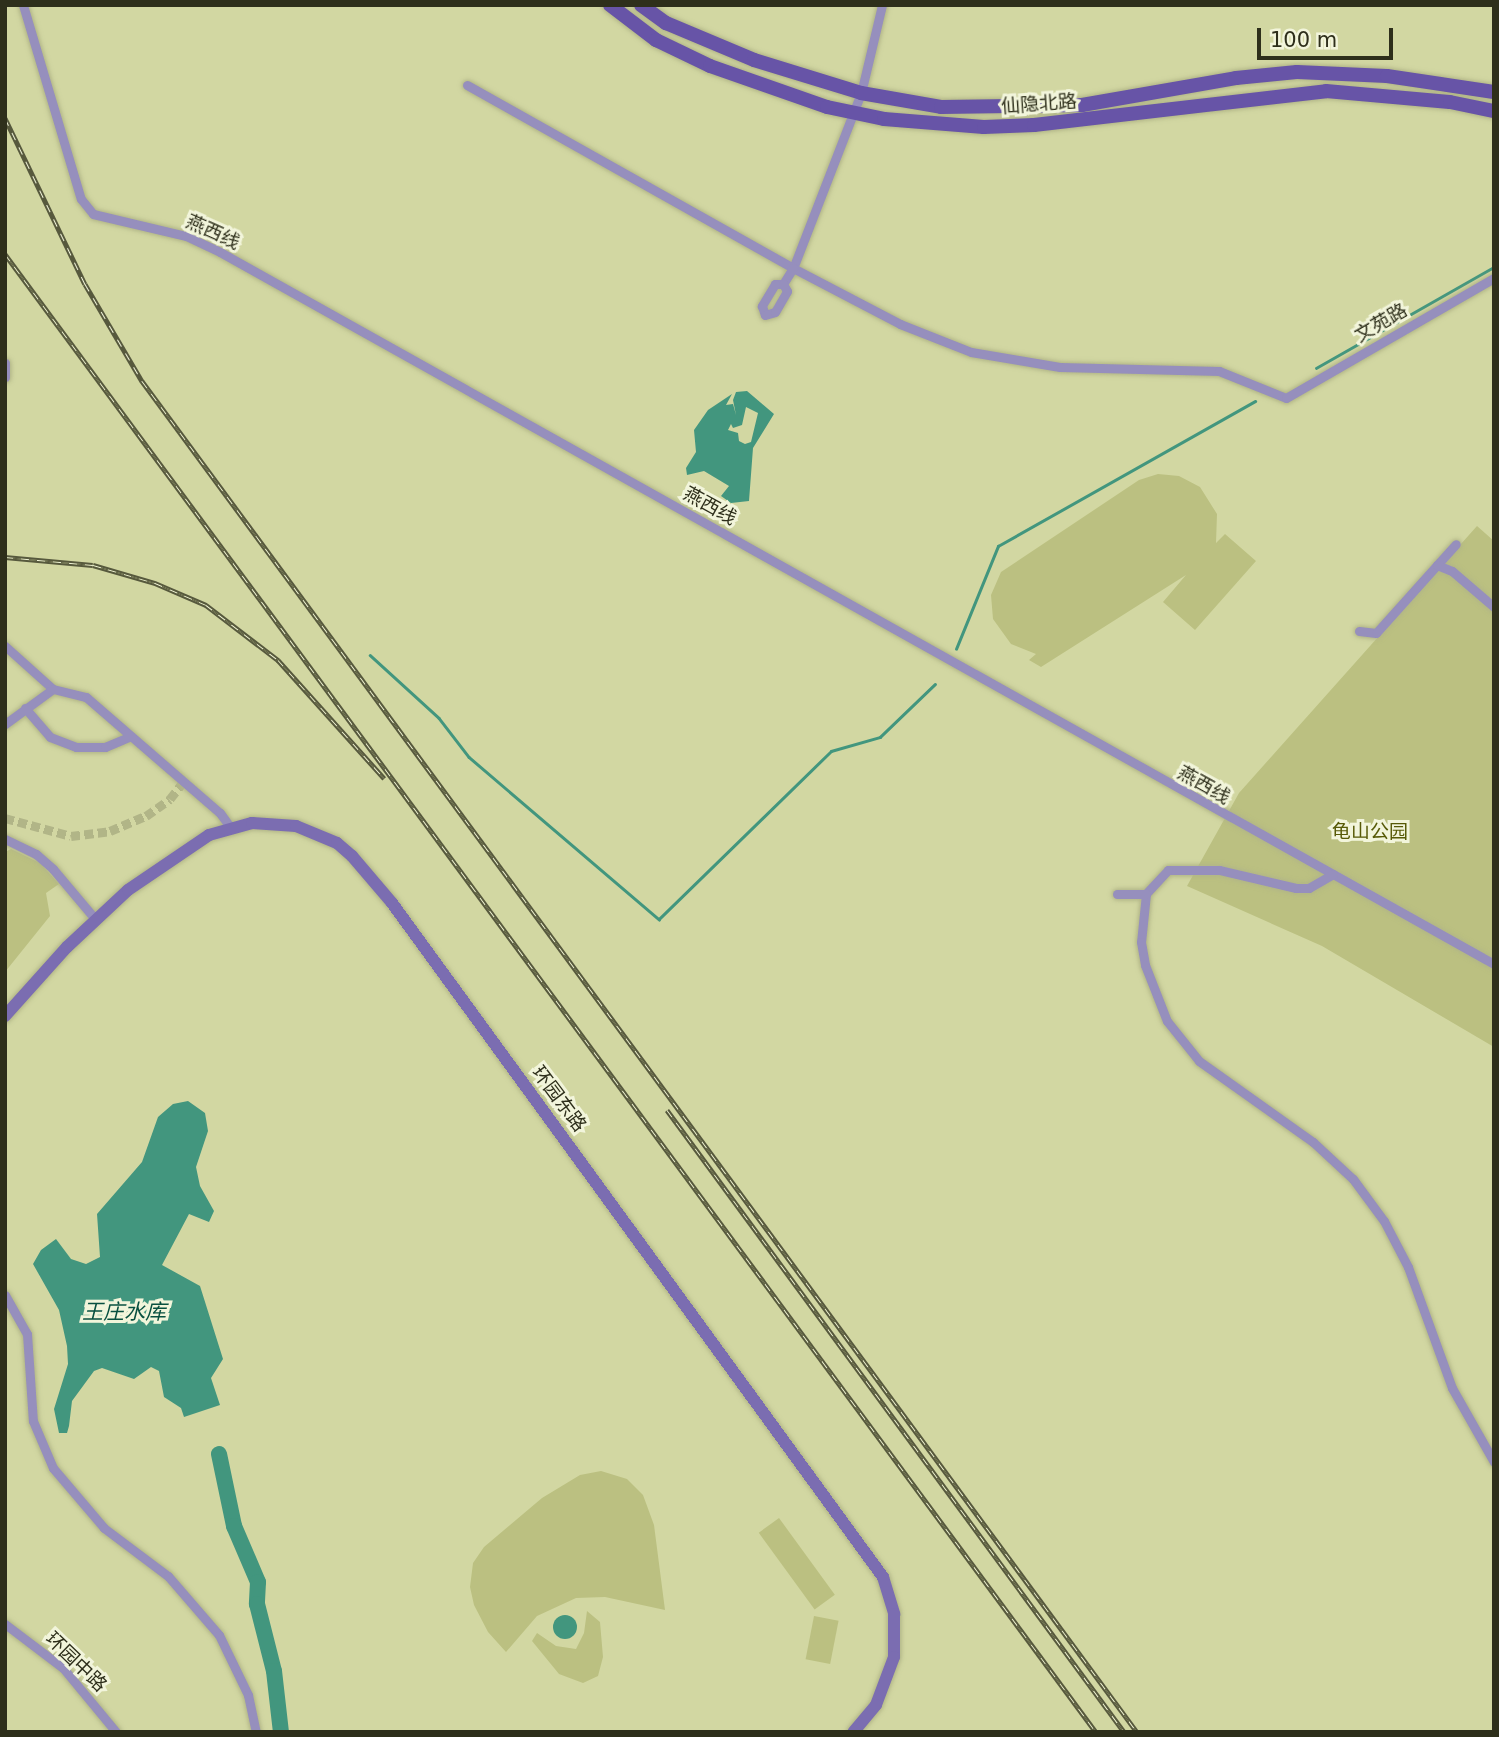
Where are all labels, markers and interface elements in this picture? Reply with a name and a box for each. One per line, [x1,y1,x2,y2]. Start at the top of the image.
scale bar [1261,14,1398,58]
text: 100 m [1270,28,1337,52]
street label: 仙隐北路 [1000,90,1078,118]
street label: 燕西线 [182,210,244,254]
street label: 文苑路 [1351,299,1411,347]
street label: 燕西线 [680,482,740,530]
street label: 燕西线 [1174,761,1234,809]
park label: 龟山公园 [1332,821,1408,843]
street label: 环园东路 [527,1062,591,1136]
water label: 王庄水库 [82,1299,166,1325]
street label: 环园中路 [41,1627,111,1697]

